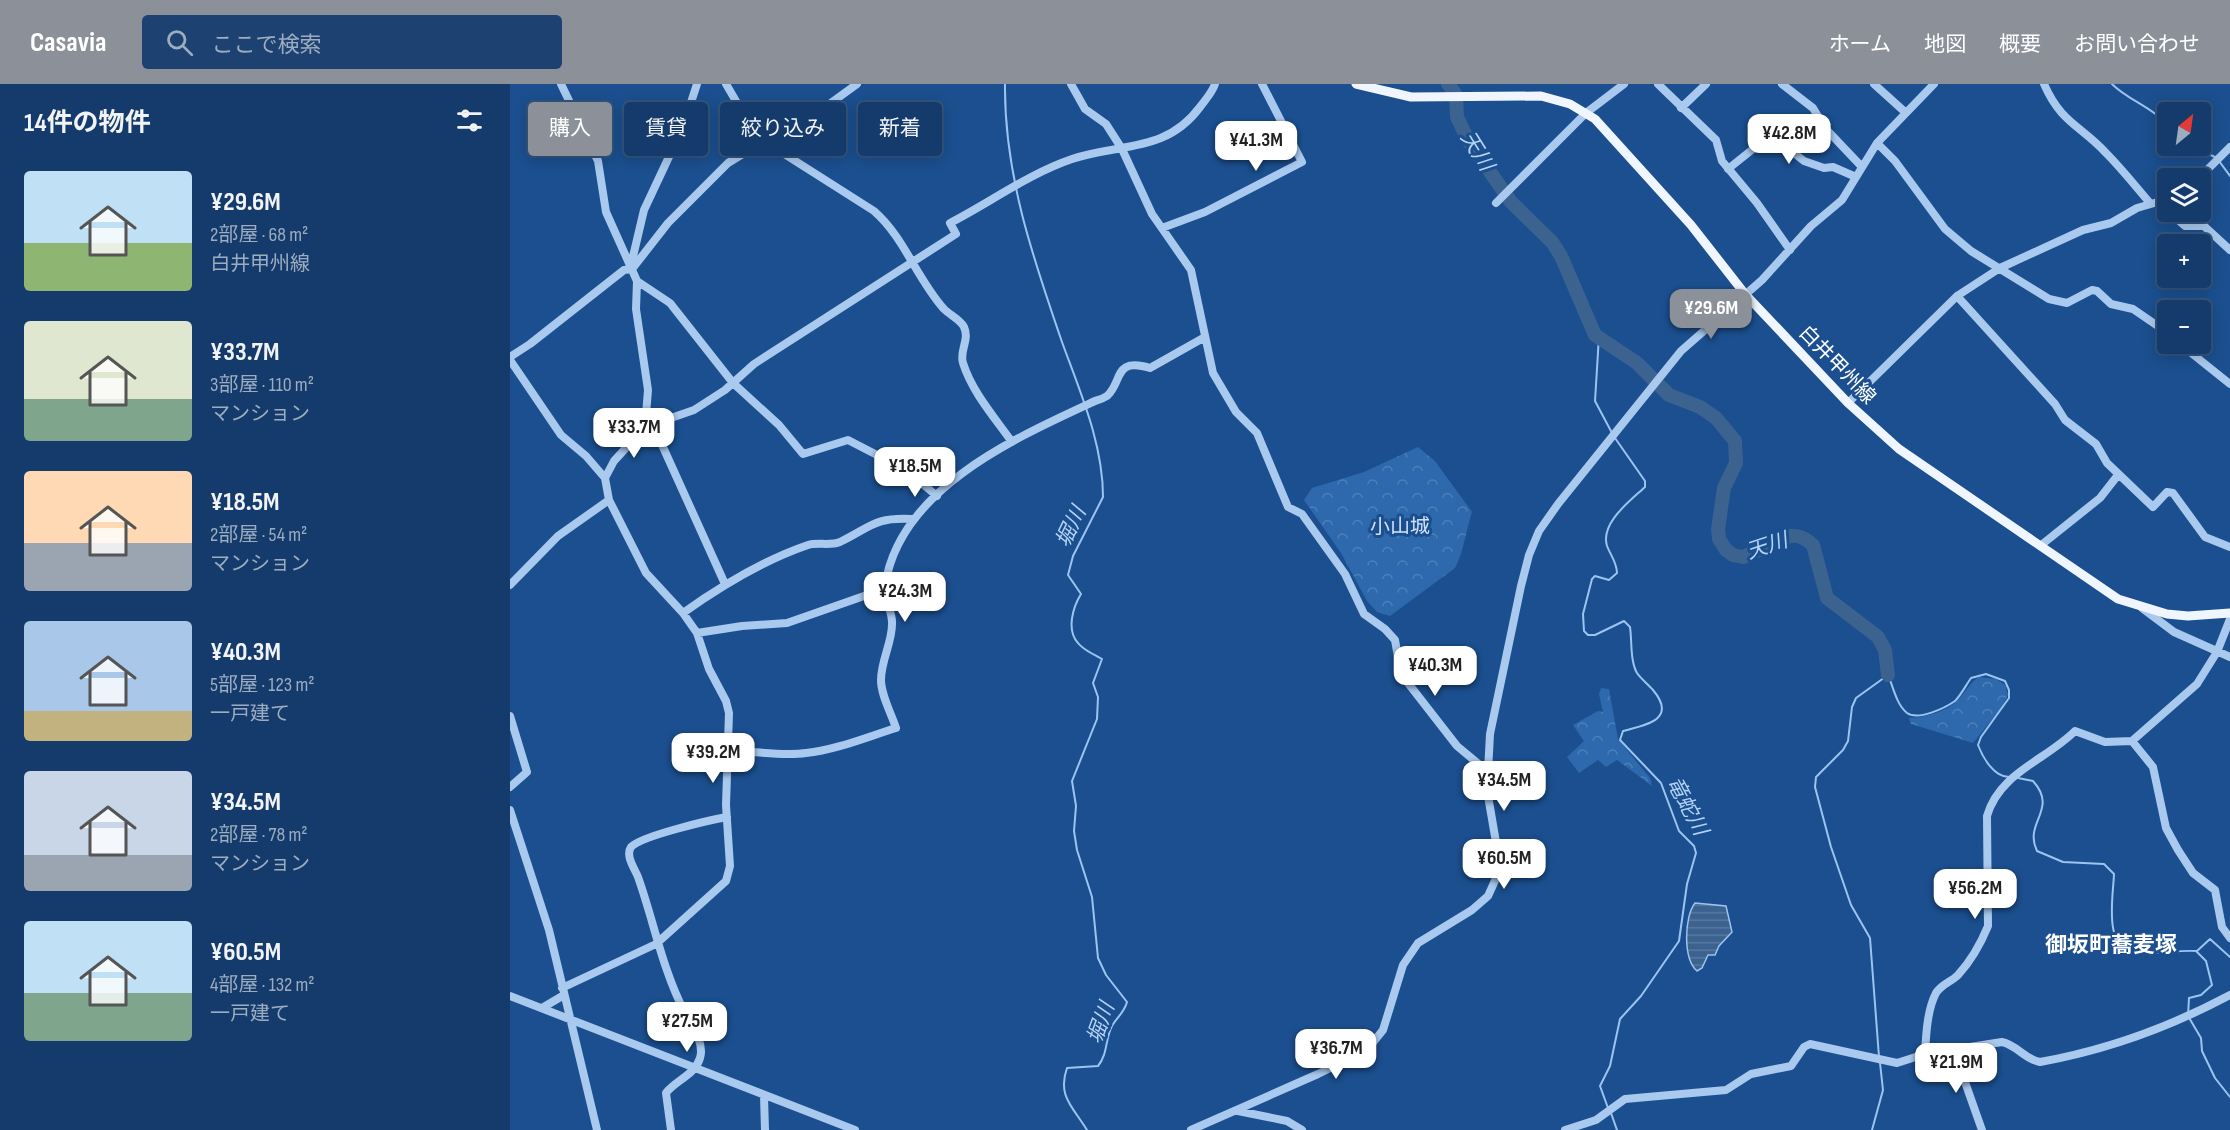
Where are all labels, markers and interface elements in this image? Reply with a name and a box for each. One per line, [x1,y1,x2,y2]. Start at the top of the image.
search box [142,15,562,69]
text: Casavia [30,26,106,59]
icon: search [163,26,196,59]
text: ここで検索 [211,32,321,59]
text: ホーム [1829,32,1891,57]
text: 地図 [1924,32,1966,57]
text: 概要 [1999,32,2041,57]
text: お問い合わせ [2074,32,2200,57]
chip: 購入 [528,102,612,156]
chip: 賃貸 [624,102,708,156]
chip: 絞り込み [720,102,846,156]
chip: 新着 [858,102,942,156]
north arrow [2157,102,2211,156]
map controls [2157,102,2211,354]
icon: filters [453,104,486,137]
text: 14件の物件 [24,108,151,139]
pin: ¥42.8M [1740,114,1838,165]
pin: ¥41.3M [1207,121,1305,172]
text: ¥42.8M [1762,121,1816,145]
water label: 天川 [1455,127,1500,177]
text: ¥41.3M [1229,128,1283,152]
button: layers [2157,168,2211,222]
text: ¥29.6M [210,187,281,218]
icon: home [72,195,144,267]
text: 2部屋 · 68 m² [210,223,308,247]
button: + [2157,234,2211,288]
text: 白井甲州線 [210,252,310,276]
pin: ¥29.6M [1662,289,1760,340]
text: ¥29.6M [1684,296,1738,320]
button: − [2157,300,2211,354]
street label: 白井甲州線 [1794,321,1880,409]
text: ¥33.7M [210,337,279,368]
icon: home [72,345,144,417]
text: 3部屋 · 110 m² [210,373,314,397]
text: マンション [210,402,310,426]
pin: ¥33.7M [585,408,683,459]
text: ¥33.7M [607,415,661,439]
pin: ¥18.5M [866,447,964,498]
text: ¥18.5M [888,454,942,478]
text: ¥18.5M [210,487,280,518]
icon: home [72,495,144,567]
water label: 堀川 [1051,501,1092,551]
park label: 小山城 [1370,515,1430,539]
text: 2部屋 · 54 m² [210,523,307,547]
water label: 天川 [1743,527,1793,564]
text: マンション [210,552,310,576]
pin: ¥24.3M [856,572,954,623]
text: ¥24.3M [878,579,932,603]
text: ¥40.3M [210,637,281,668]
icon: home [72,645,144,717]
pin: ¥40.3M [1386,646,1484,697]
text: ¥40.3M [1408,653,1462,677]
text: 5部屋 · 123 m² [210,673,314,697]
text: 一戸建て [210,702,290,726]
pin: ¥39.2M [664,733,762,784]
text: ¥39.2M [686,740,740,764]
pin: ¥34.5M [1455,761,1553,812]
text: ¥34.5M [1477,768,1531,792]
water label: 竜蛇川 [1661,772,1714,841]
text: ¥34.5M [210,787,281,818]
icon: home [72,795,144,867]
text: 2部屋 · 78 m² [210,823,308,847]
pin: ¥60.5M [1455,839,1553,890]
text: ¥60.5M [1477,846,1531,870]
text: マンション [210,852,310,876]
pin: ¥56.2M [1926,869,2024,920]
text: ¥56.2M [1948,876,2002,900]
district label: 御坂町蕎麦塚 [2045,932,2177,959]
text: ¥60.5M [210,937,281,968]
icon: home [72,945,144,1017]
text: 4部屋 · 132 m² [210,973,315,997]
water label: 堀川 [1082,997,1121,1047]
text: 一戸建て [210,1002,290,1026]
pin: ¥27.5M [638,1002,736,1053]
text: ¥27.5M [661,1009,713,1033]
pin: ¥36.7M [1287,1029,1385,1080]
text: ¥36.7M [1309,1036,1363,1060]
pin: ¥21.9M [1907,1043,2005,1094]
text: ¥21.9M [1929,1050,1983,1074]

